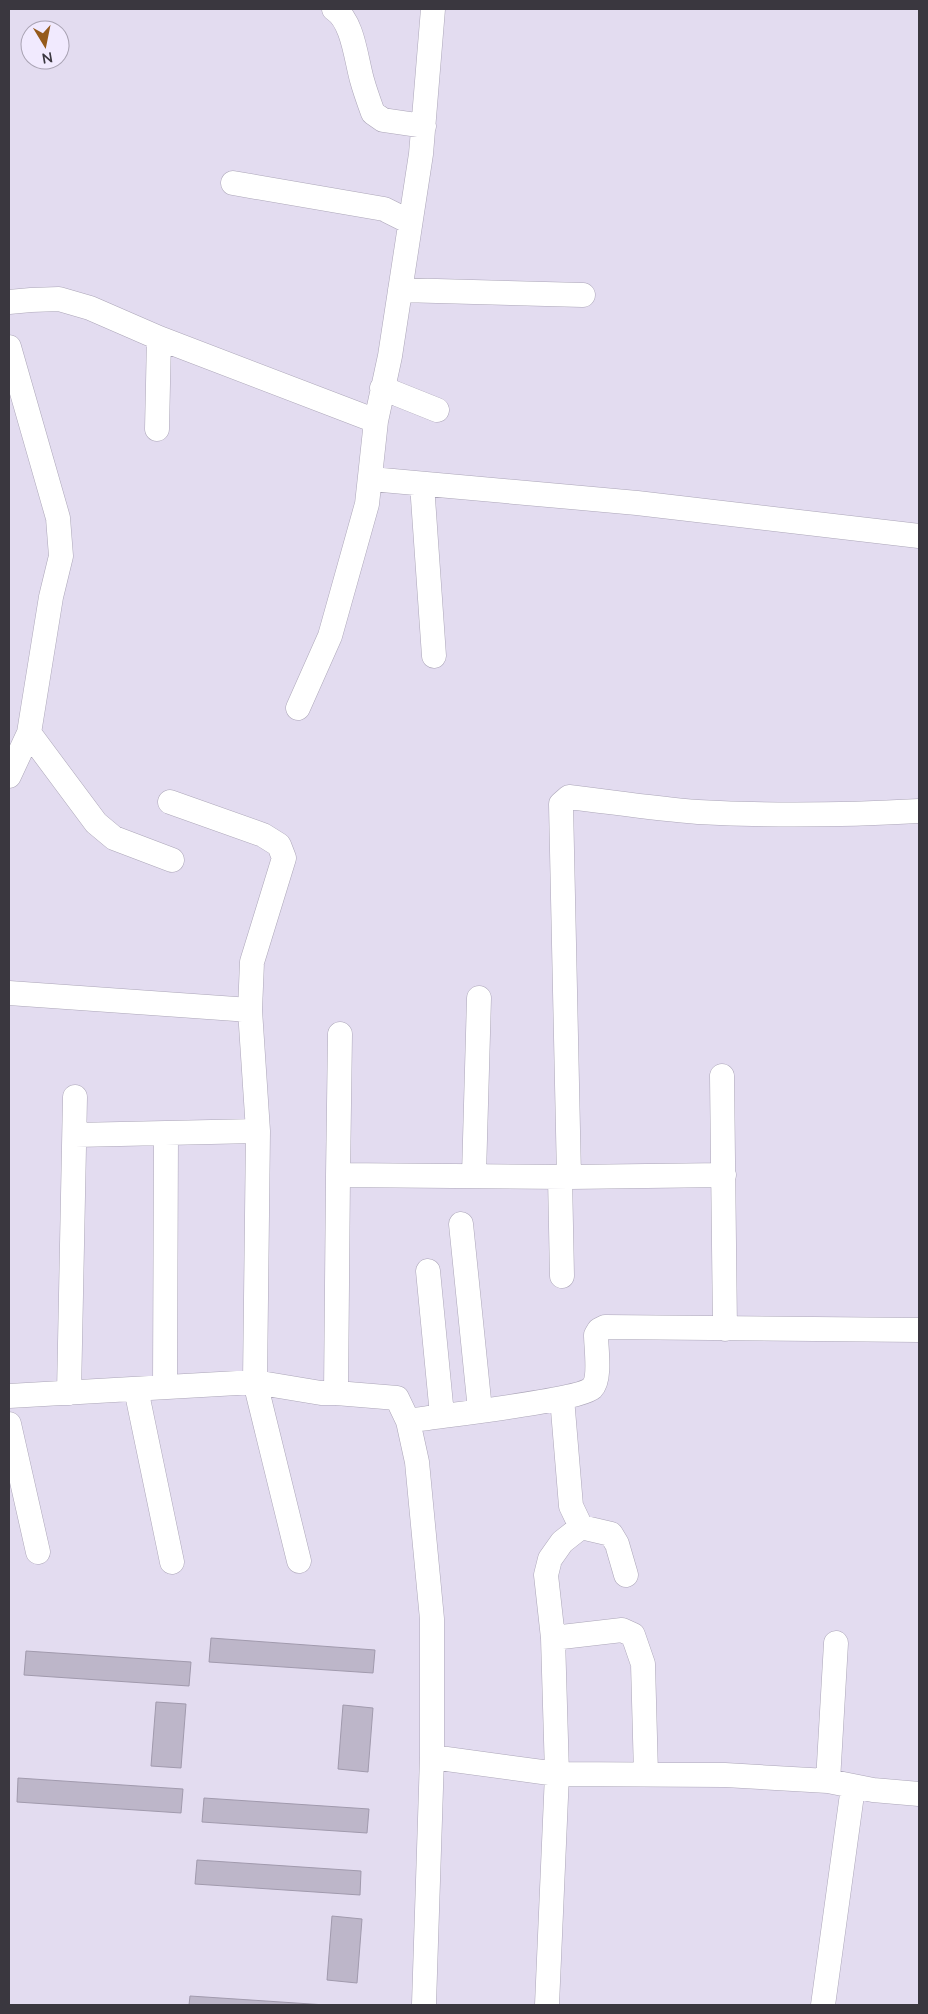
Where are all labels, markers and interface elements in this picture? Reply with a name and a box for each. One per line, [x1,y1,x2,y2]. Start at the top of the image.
north arrow [20,20,70,70]
text: N [41,49,54,68]

